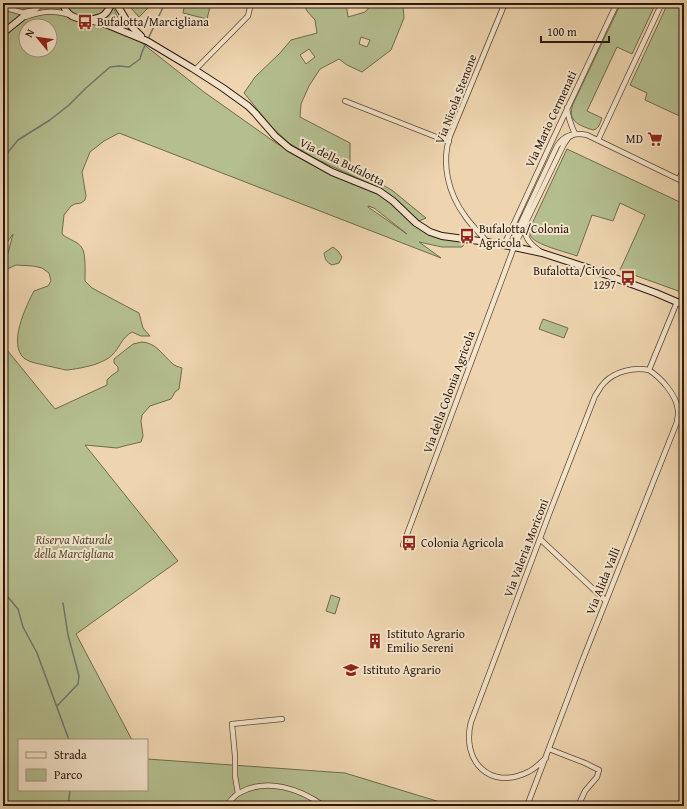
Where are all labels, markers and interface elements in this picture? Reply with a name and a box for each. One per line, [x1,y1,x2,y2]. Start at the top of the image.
bus stop icon: Bufalotta/Marcigliana [76,13,94,31]
place label: Bufalotta/Marcigliana [97,13,209,30]
north arrow [18,18,58,58]
scale bar [541,18,609,44]
text: 100 m [547,23,577,40]
text: N [20,25,38,40]
street label: Via Nicola Stenone [431,51,481,146]
street label: Via Mario Cermenati [521,67,581,170]
place label: MD [626,130,643,147]
supermarket icon: MD [646,130,664,148]
street label: Via della Bufalotta [297,134,388,190]
place label: Bufalotta/Colonia Agricola [479,220,569,251]
bus stop icon: Bufalotta/Colonia Agricola [458,227,476,245]
place label: Bufalotta/Civico 1297 [533,262,616,293]
bus stop icon: Bufalotta/Civico 1297 [619,269,637,287]
street label: Via della Colonia Agricola [418,328,479,455]
street label: Via Valeria Moriconi [499,496,552,599]
park label: Riserva Naturale della Marcigliana [34,531,114,562]
bus stop icon: Colonia Agricola [400,534,418,552]
place label: Colonia Agricola [421,534,504,551]
street label: Via Alida Valli [581,544,624,617]
place label: Istituto Agrario Emilio Sereni [387,625,465,656]
building icon: Istituto Agrario Emilio Sereni [366,632,384,650]
school or university icon: Istituto Agrario [342,661,360,679]
place label: Istituto Agrario [363,661,441,678]
legend [18,739,148,791]
text: Strada [54,746,87,763]
text: Parco [54,766,82,783]

